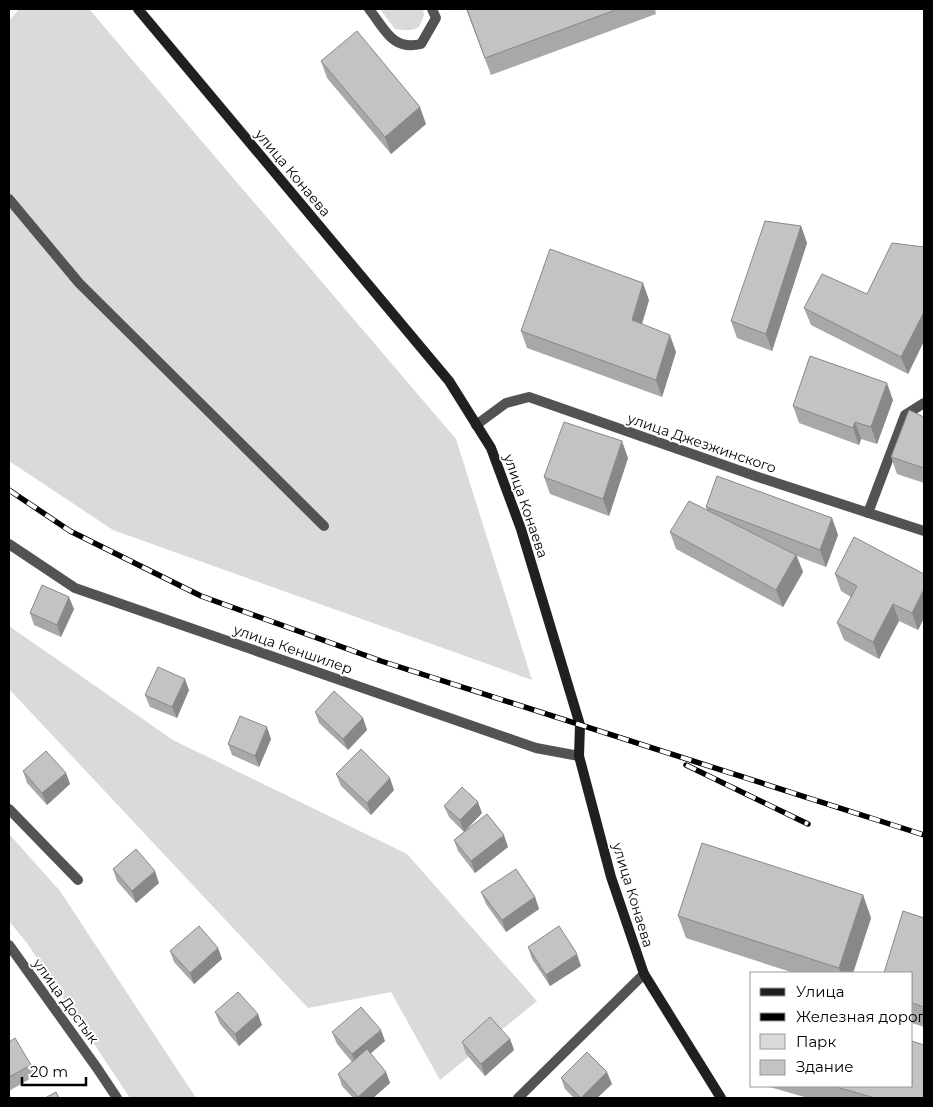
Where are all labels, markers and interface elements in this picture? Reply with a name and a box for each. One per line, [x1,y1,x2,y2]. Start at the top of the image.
street label: улица Конаева [251,125,335,220]
street label: улица Джезжинского [624,409,779,477]
street label: улица Конаева [499,451,552,560]
street label: улица Кеншилер [230,620,355,678]
street label: улица Конаева [608,839,657,950]
street label: улица Достык [29,954,103,1047]
legend [750,972,913,1087]
text: Улица [796,982,844,1001]
text: Железная дорога [796,1007,933,1026]
text: Парк [796,1032,836,1051]
scale bar [22,1054,86,1086]
text: Здание [796,1057,854,1076]
text: 20 m [30,1062,68,1081]

